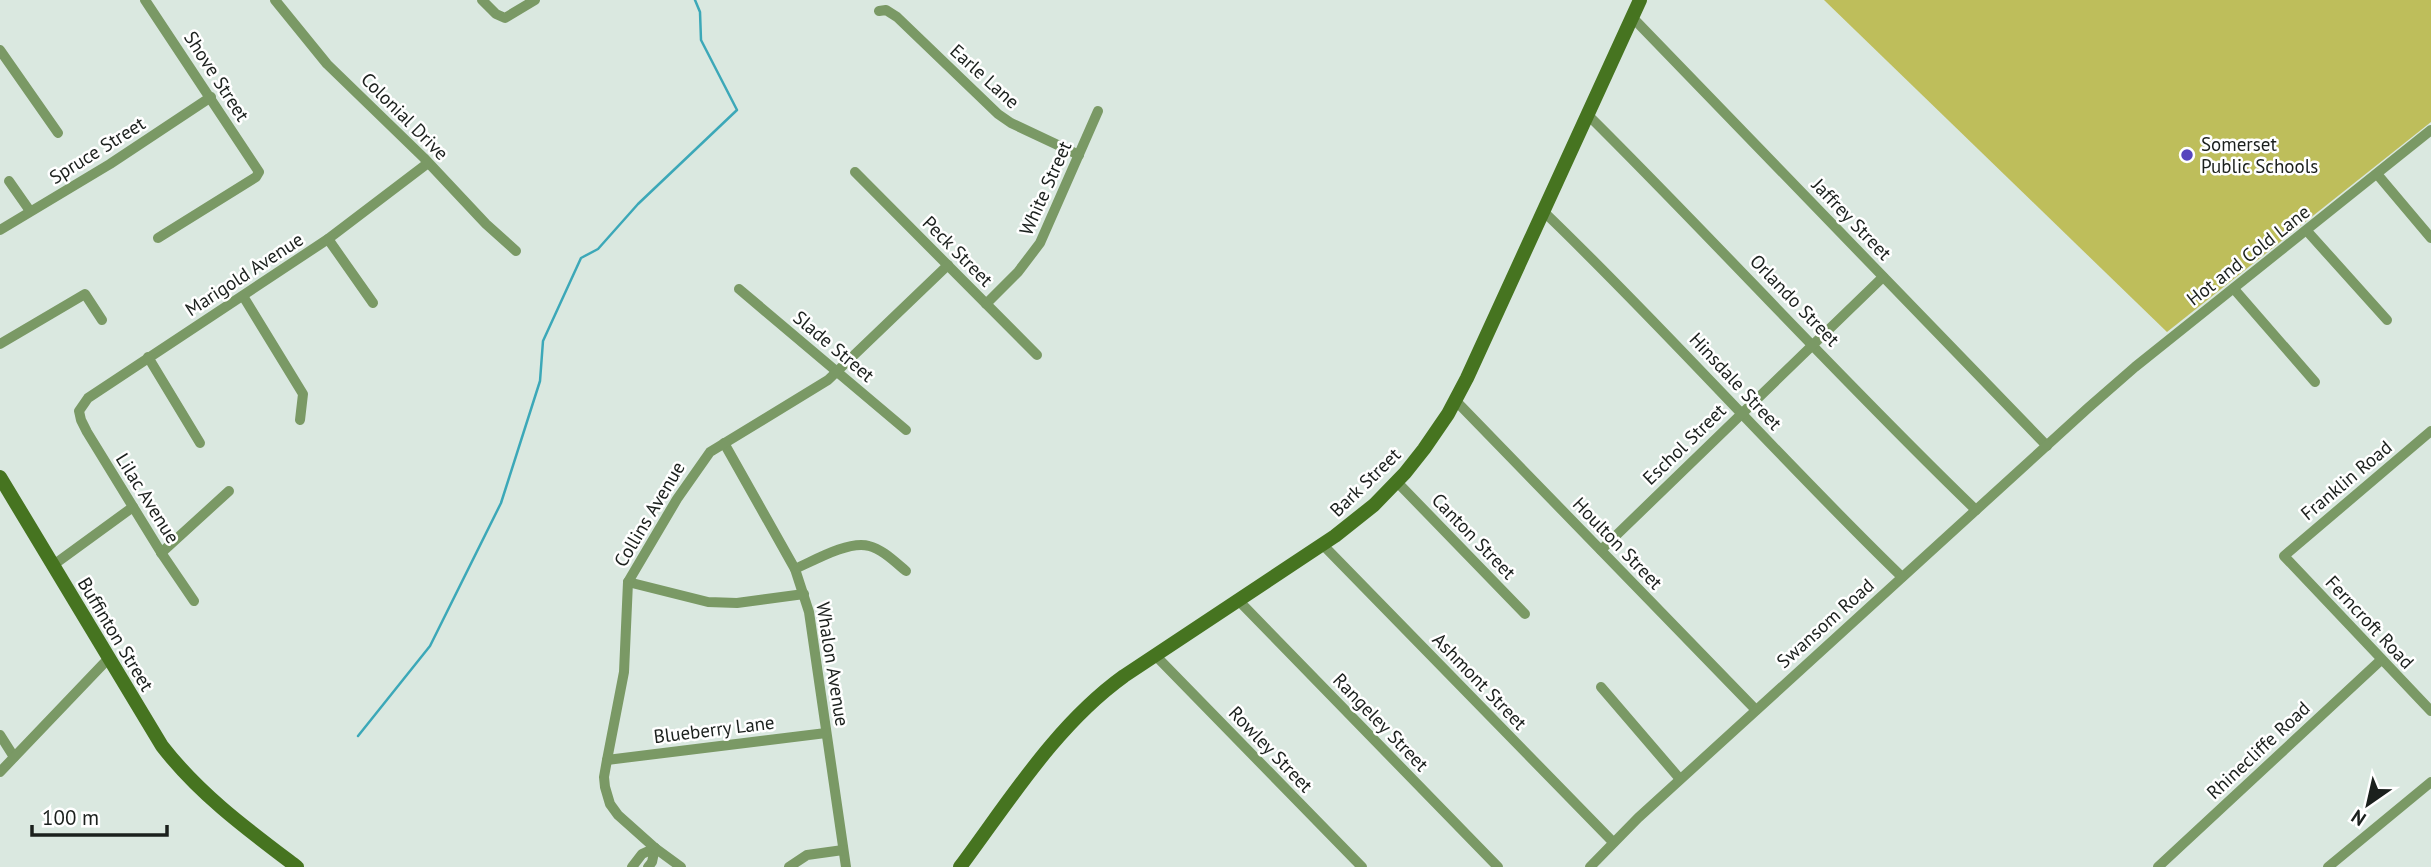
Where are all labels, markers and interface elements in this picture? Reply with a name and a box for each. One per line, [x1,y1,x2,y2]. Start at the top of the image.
street label: Shove Street [179,26,255,126]
street label: Earle Lane [945,39,1025,113]
street label: Colonial Drive [356,67,454,165]
street label: Spruce Street [45,111,150,189]
place label: Somerset Public Schools [2201,132,2318,178]
street label: White Street [1014,137,1077,239]
marker: Somerset Public Schools [2179,147,2195,163]
street label: Jaffrey Street [1806,172,1897,265]
street label: Hot and Cold Lane [2182,199,2314,311]
street label: Peck Street [918,211,999,292]
street label: Marigold Avenue [180,227,308,321]
street label: Orlando Street [1745,249,1845,351]
street label: Slade Street [789,305,880,387]
street label: Hinsdale Street [1685,327,1788,435]
street label: Eschol Street [1637,398,1731,490]
street label: Franklin Road [2296,435,2396,525]
street label: Bark Street [1325,442,1406,522]
street label: Lilac Avenue [111,448,185,548]
street label: Collins Avenue [608,457,690,571]
street label: Canton Street [1427,488,1521,585]
street label: Houlton Street [1568,492,1668,595]
street label: Ferncroft Road [2321,570,2419,674]
street label: Buffinton Street [73,573,160,696]
street label: Swansom Road [1771,573,1879,673]
street label: Whalon Avenue [811,600,855,728]
street label: Ashmont Street [1428,628,1533,735]
street label: Rangeley Street [1328,668,1434,777]
street label: Rhinecliffe Road [2201,696,2315,804]
street label: Rowley Street [1224,701,1319,798]
street label: Blueberry Lane [652,710,776,748]
north arrow [2333,769,2403,839]
scale bar [32,794,166,838]
text: 100 m [42,804,99,831]
text: N [2347,805,2370,832]

